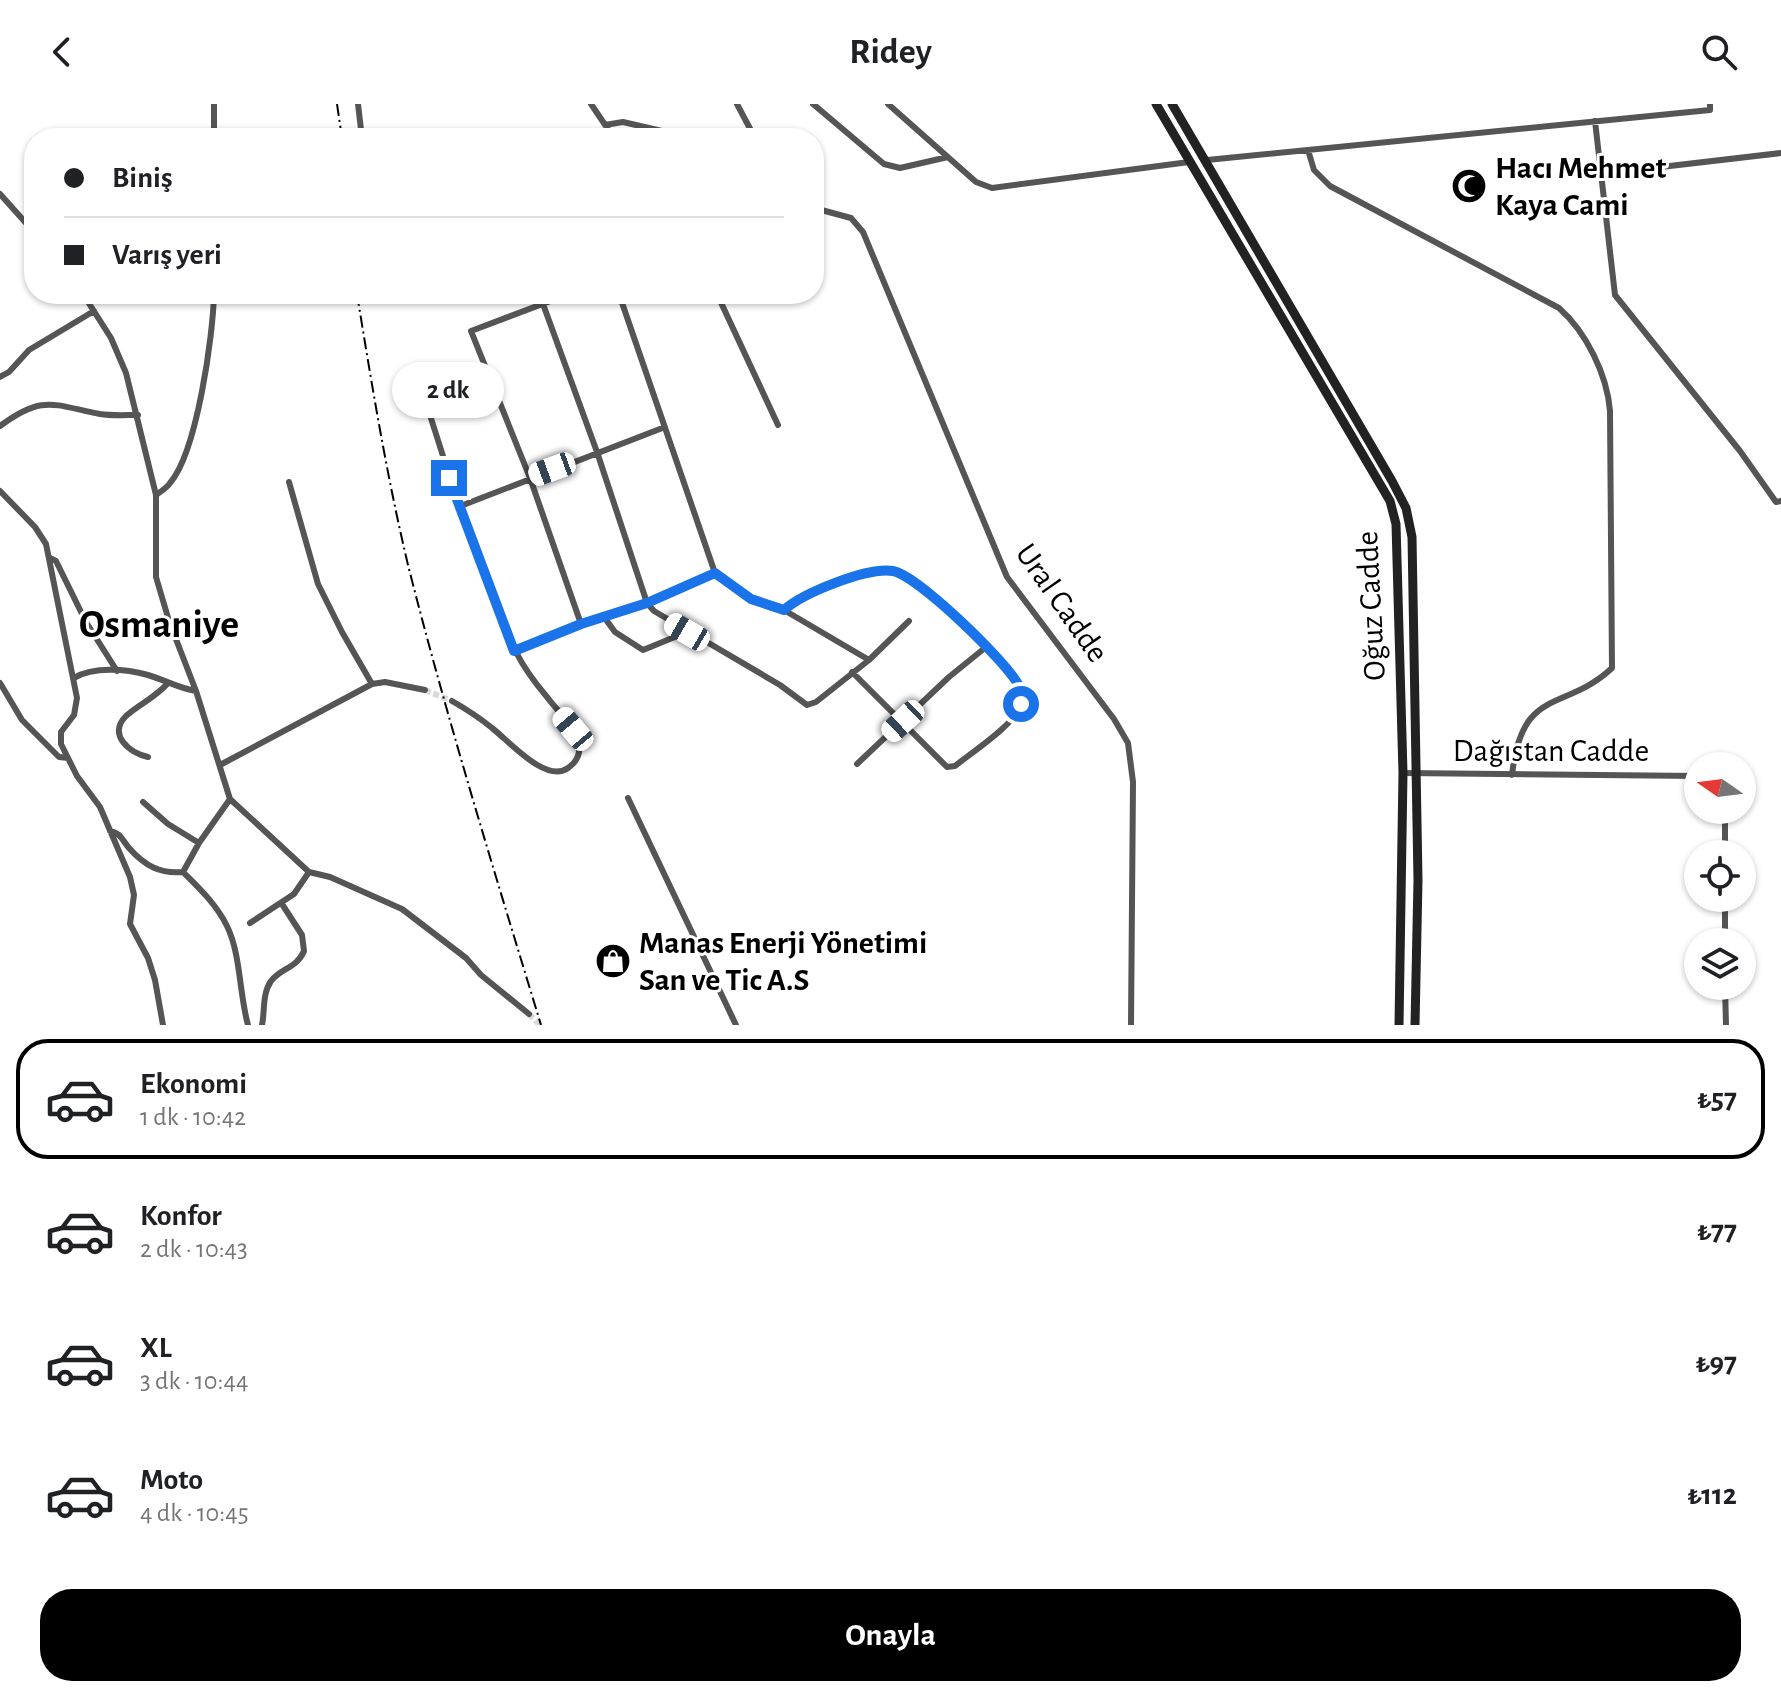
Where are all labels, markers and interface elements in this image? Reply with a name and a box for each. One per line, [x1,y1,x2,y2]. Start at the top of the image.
icon: back [40,30,84,74]
icon: search [1697,30,1741,74]
text: Ridey [849,34,932,70]
place label: Hacı Mehmet Kaya Cami [1495,152,1666,221]
text: Biniş [112,163,172,193]
mosque icon: Hacı Mehmet Kaya Cami [1450,167,1488,205]
text: Varış yeri [112,240,222,270]
callout: 2 dk [393,362,505,418]
text: 2 dk [427,377,469,403]
car [525,450,579,488]
route end [431,460,467,496]
street label: Oğuz Cadde [1351,530,1391,682]
street label: Ural Cadde [1010,538,1114,668]
district label: Osmaniye [79,605,239,645]
car [660,610,714,654]
route start [1003,686,1039,722]
car [877,696,929,746]
car [548,703,598,755]
street label: Dağıstan Cadde [1453,735,1649,767]
north arrow [1684,752,1756,824]
map controls [1684,752,1756,1000]
button: locate [1684,840,1756,912]
place label: Manas Enerji Yönetimi San ve Tic A.S [639,927,927,996]
button: layers [1684,928,1756,1000]
shop icon: Manas Enerji Yönetimi San ve Tic A.S [594,942,632,980]
icon: car [44,1063,116,1135]
text: Ekonomi [140,1069,247,1099]
text: ₺57 [1697,1084,1737,1114]
text: 1 dk · 10:42 [140,1104,246,1130]
icon: car [44,1195,116,1267]
text: Konfor [140,1201,222,1231]
text: ₺77 [1697,1216,1737,1246]
text: 2 dk · 10:43 [140,1236,248,1262]
icon: car [44,1327,116,1399]
text: XL [140,1333,172,1363]
text: ₺97 [1695,1348,1737,1378]
text: 3 dk · 10:44 [140,1368,249,1394]
icon: car [44,1459,116,1531]
text: Moto [140,1465,203,1495]
text: ₺112 [1687,1480,1737,1510]
text: 4 dk · 10:45 [140,1500,249,1526]
button: Onayla [40,1589,1741,1681]

